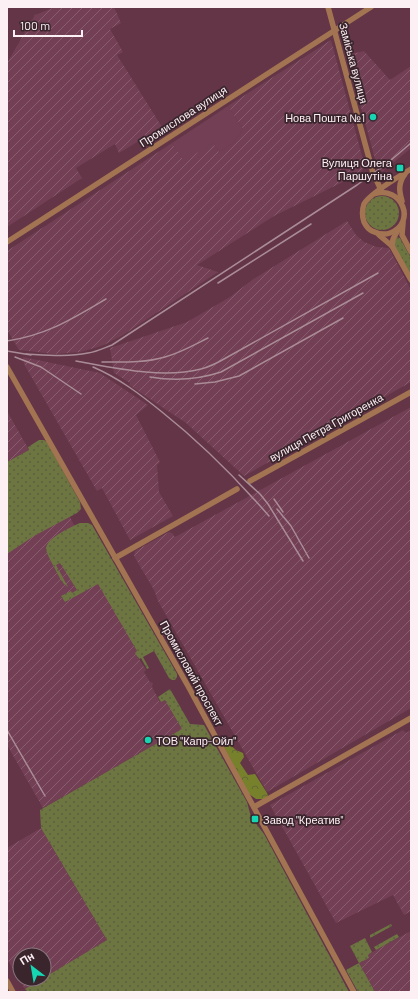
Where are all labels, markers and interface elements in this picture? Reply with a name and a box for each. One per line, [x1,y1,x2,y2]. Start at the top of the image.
scale bar [14,12,82,38]
text: 100 m [20,18,50,32]
street label: Заміська вулиця [337,21,371,105]
street label: Промислова вулиця [137,83,229,149]
place label: Нова Пошта №1 [285,111,365,124]
marker: Нова Пошта №1 [368,112,378,122]
place label: Вулиця Олега Паршутіна [322,156,393,182]
marker: Вулиця Олега Паршутіна [395,163,405,173]
street label: вулиця Петра Григоренка [267,390,386,464]
street label: Промисловий проспект [158,618,226,728]
place label: ТОВ "Капр-Ойл" [156,734,236,747]
marker: ТОВ "Капр-Ойл" [143,735,153,745]
place label: Завод "Креатив" [263,813,343,826]
marker: Завод "Креатив" [250,814,260,824]
north arrow [12,947,52,987]
text: Пн [17,949,36,967]

